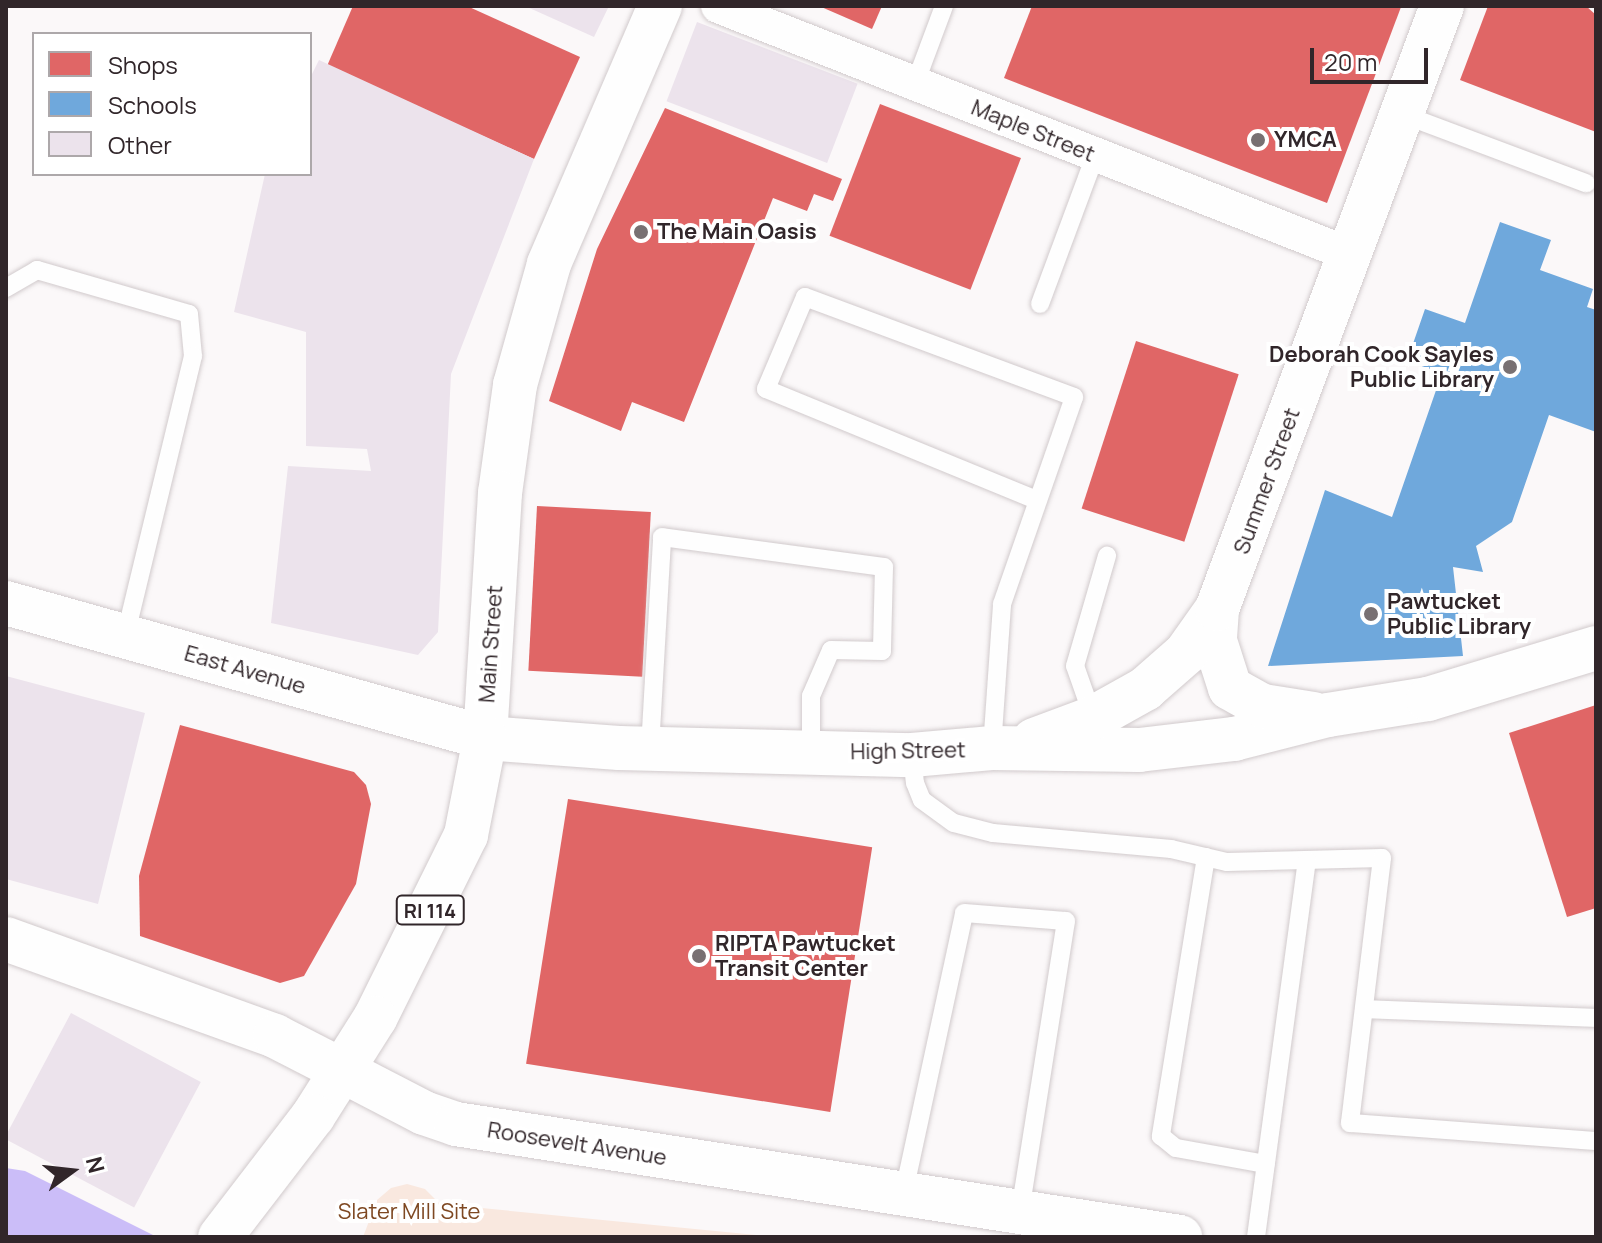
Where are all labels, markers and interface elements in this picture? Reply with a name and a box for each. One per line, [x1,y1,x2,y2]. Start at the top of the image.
legend [32,32,312,176]
scale bar [1314,32,1432,82]
text: 20 m [1324,45,1377,78]
text: Shops [108,48,178,81]
text: Schools [108,88,197,121]
street label: Maple Street [967,94,1099,168]
place label: YMCA [1274,127,1337,153]
text: Other [108,128,172,161]
marker: YMCA [1249,131,1267,149]
place label: The Main Oasis [657,219,817,245]
marker: The Main Oasis [632,223,650,241]
place label: Deborah Cook Sayles Public Library [1269,341,1494,392]
marker: Deborah Cook Sayles Public Library [1501,358,1519,376]
street label: Summer Street [1228,404,1306,558]
street label: Main Street [474,584,508,704]
place label: Pawtucket Public Library [1387,588,1531,640]
marker: Pawtucket Public Library [1362,605,1380,623]
street label: East Avenue [181,640,309,700]
street label: High Street [850,737,966,765]
road number: RI 114 [394,894,466,926]
place label: RIPTA Pawtucket Transit Center [715,930,896,982]
marker: RIPTA Pawtucket Transit Center [690,947,708,965]
street label: Roosevelt Avenue [486,1117,668,1171]
north arrow [32,1131,112,1211]
text: N [79,1153,112,1176]
park label: Slater Mill Site [338,1199,480,1225]

